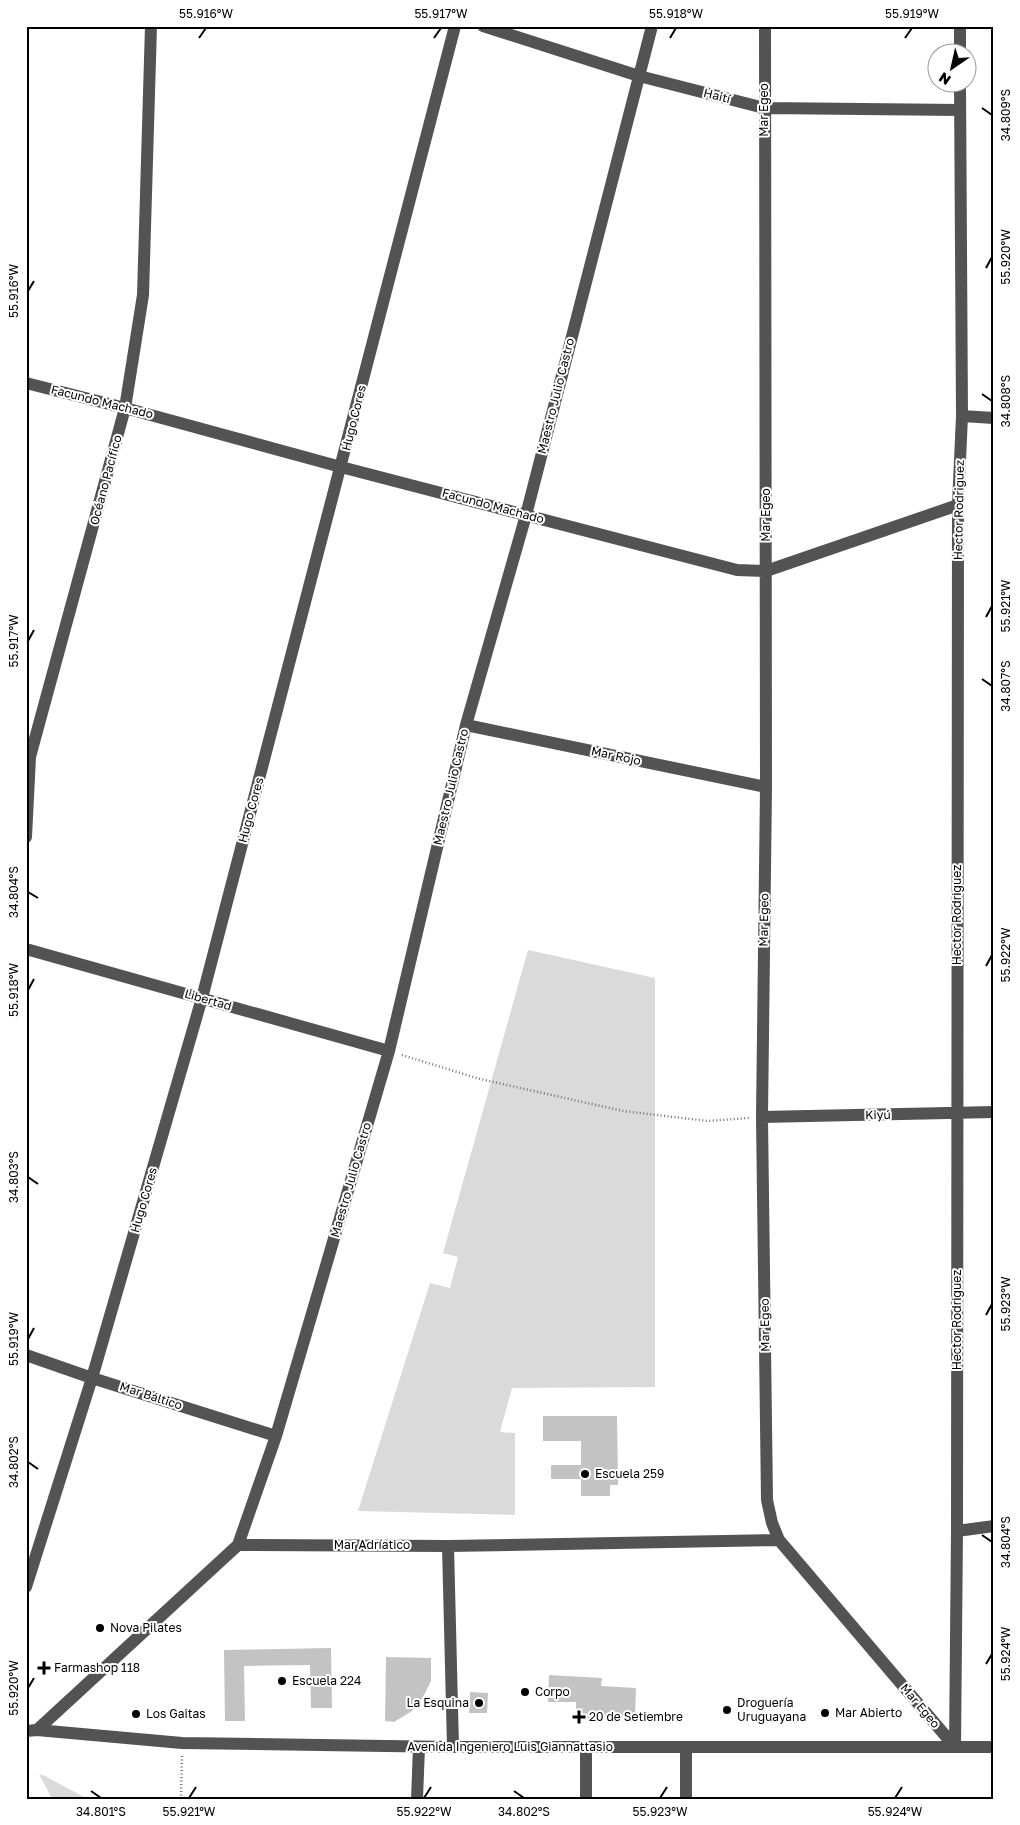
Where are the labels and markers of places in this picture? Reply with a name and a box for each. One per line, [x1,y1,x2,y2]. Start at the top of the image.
place label: Escuela 259 [595,1466,664,1481]
marker: Escuela 259 [579,1468,591,1480]
place label: Nova Pilates [110,1620,182,1635]
marker: Nova Pilates [94,1622,106,1634]
place label: Farmashop 118 [54,1660,140,1675]
marker: Farmashop 118 [38,1662,50,1674]
place label: Escuela 224 [292,1673,361,1688]
marker: Escuela 224 [276,1675,288,1687]
place label: Corpo [535,1684,570,1699]
marker: Corpo [519,1686,531,1698]
place label: La Esquina [407,1695,469,1710]
place label: Droguería Uruguayana [737,1695,806,1724]
marker: La Esquina [473,1697,485,1709]
marker: Droguería Uruguayana [721,1704,733,1716]
place label: Mar Abierto [835,1705,902,1720]
place label: Los Gaitas [146,1706,206,1721]
marker: Mar Abierto [819,1707,831,1719]
marker: Los Gaitas [130,1708,142,1720]
place label: 20 de Setiembre [589,1709,683,1724]
marker: 20 de Setiembre [573,1711,585,1723]

